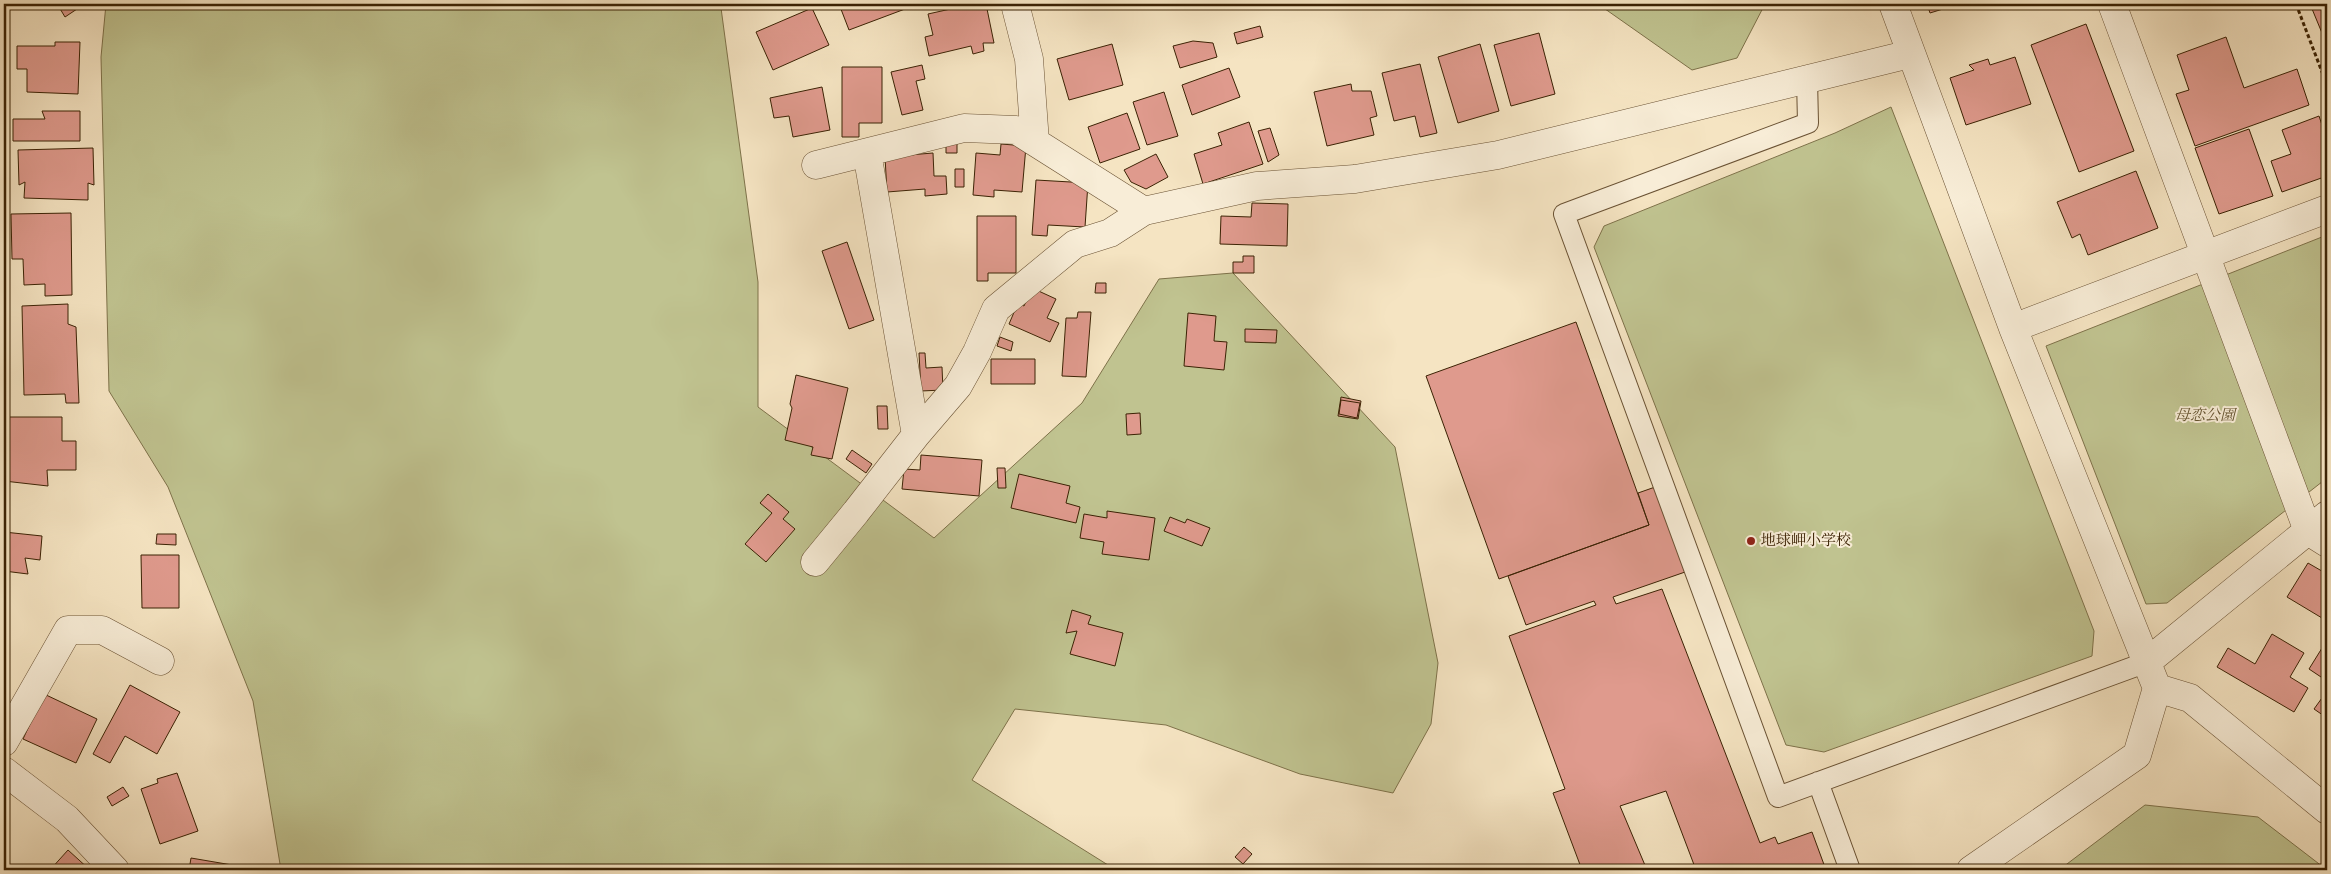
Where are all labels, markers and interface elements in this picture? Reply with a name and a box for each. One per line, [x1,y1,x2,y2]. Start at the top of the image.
park label: 母恋公園 [2175,407,2238,424]
place label: 地球岬小学校 [1761,532,1851,549]
marker: 地球岬小学校 [1745,535,1757,547]

